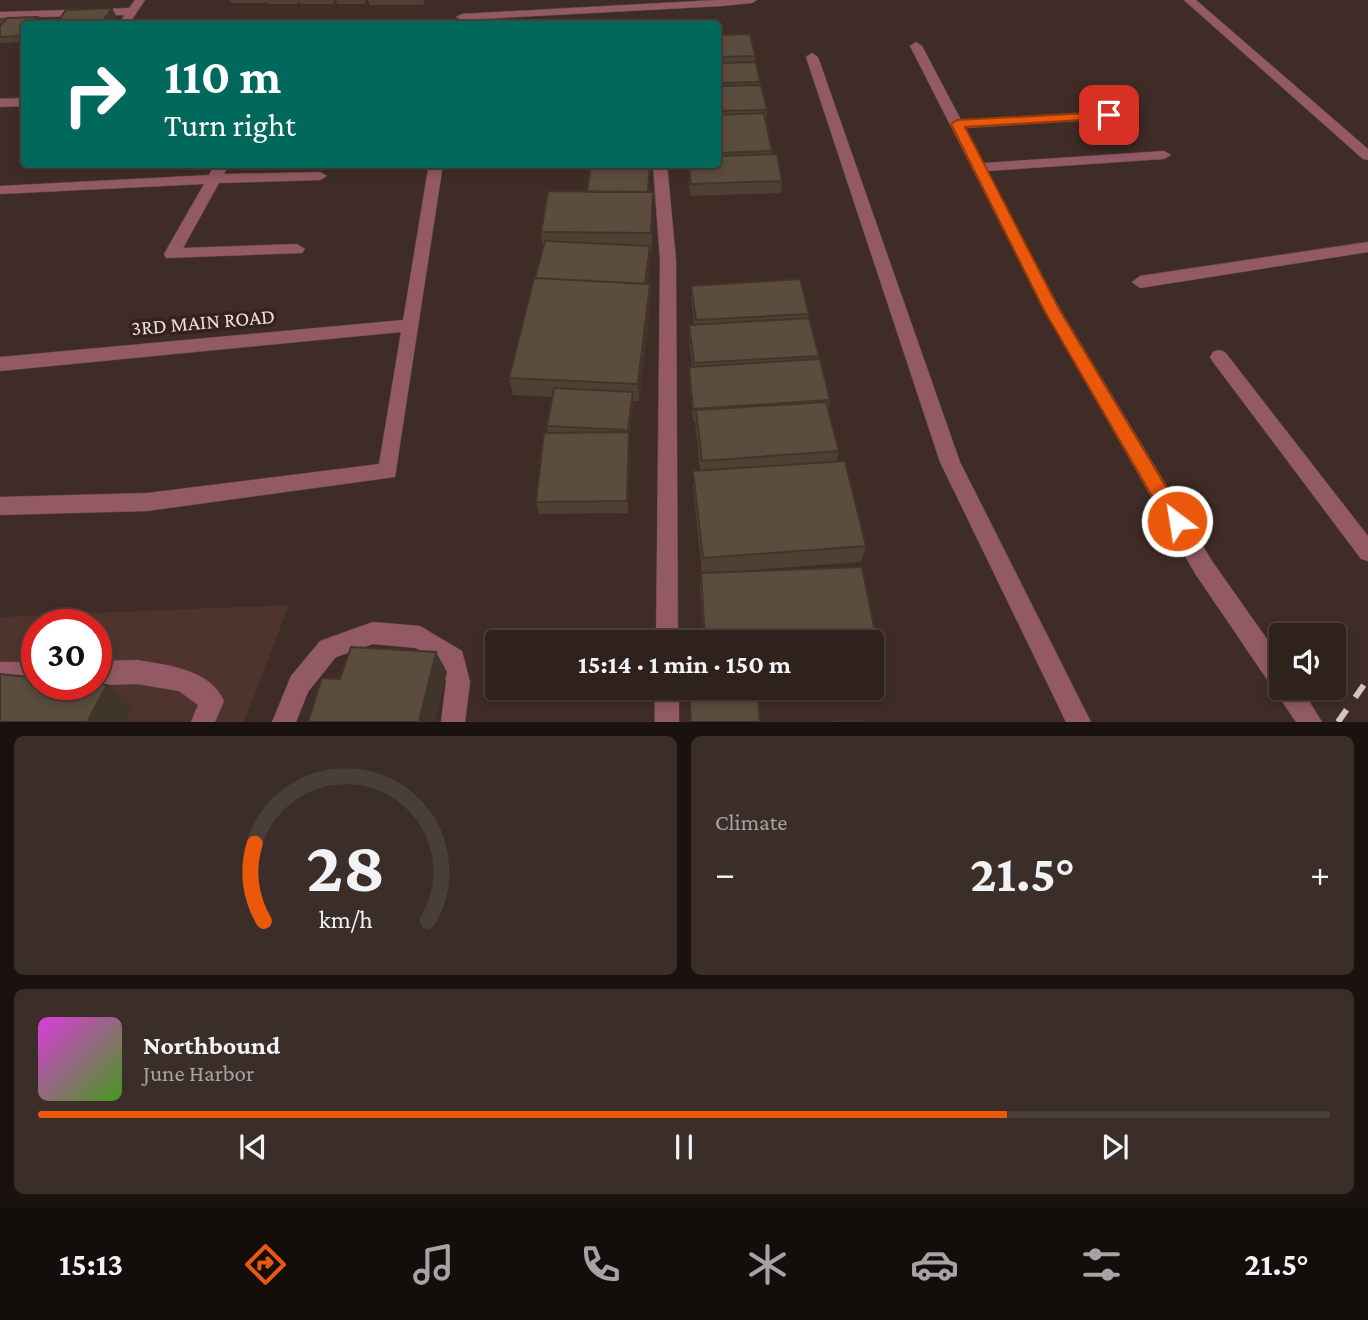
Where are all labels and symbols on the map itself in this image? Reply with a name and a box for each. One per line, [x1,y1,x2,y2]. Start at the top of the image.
pin [1079,85,1139,145]
street label: 3RD MAIN ROAD [130,304,276,340]
position arrow [1140,484,1214,558]
speed limit sign: 30 [21,609,112,700]

